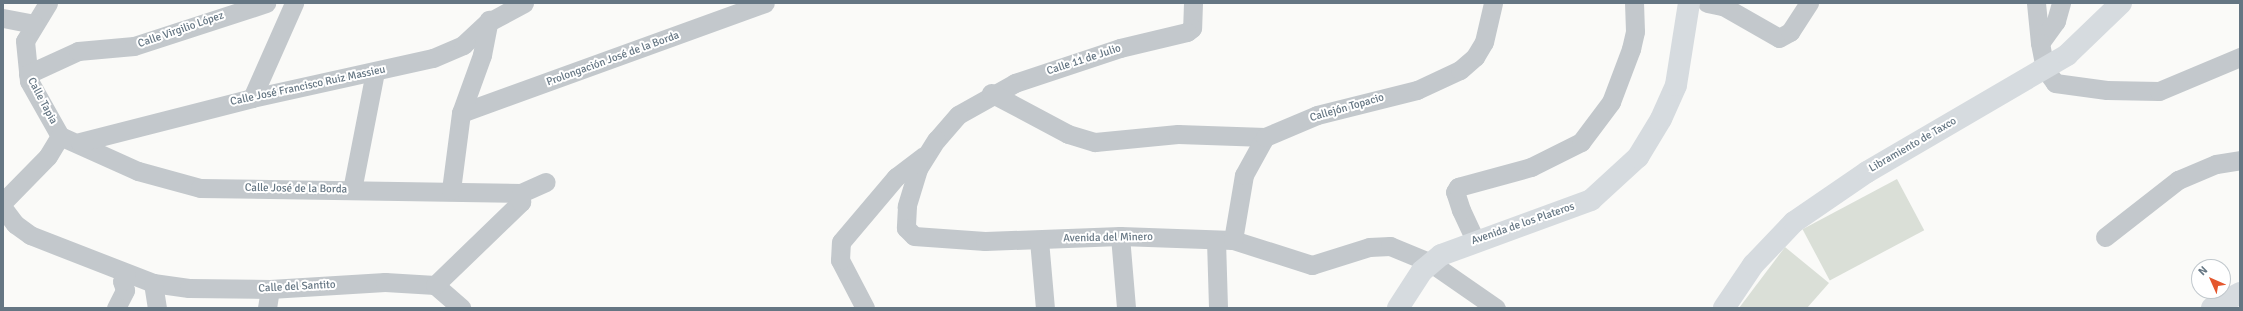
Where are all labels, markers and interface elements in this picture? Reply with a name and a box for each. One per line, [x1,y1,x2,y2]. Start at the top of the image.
street label: Calle Virgilio López [136,9,226,51]
street label: Prolongación José de la Borda [545,29,681,89]
street label: Calle 11 de Julio [1045,42,1123,78]
street label: Calle José Francisco Ruiz Massieu [229,63,387,109]
street label: Calle Tapia [24,75,60,127]
street label: Callejón Topacio [1308,91,1386,125]
street label: Libramiento de Taxco [1867,115,1959,175]
street label: Calle José de la Borda [245,182,347,196]
street label: Avenida de los Plateros [1470,200,1576,248]
street label: Avenida del Minero [1063,231,1153,245]
north arrow [2191,259,2231,299]
text: N [2196,264,2210,278]
street label: Calle del Santito [258,278,336,296]

